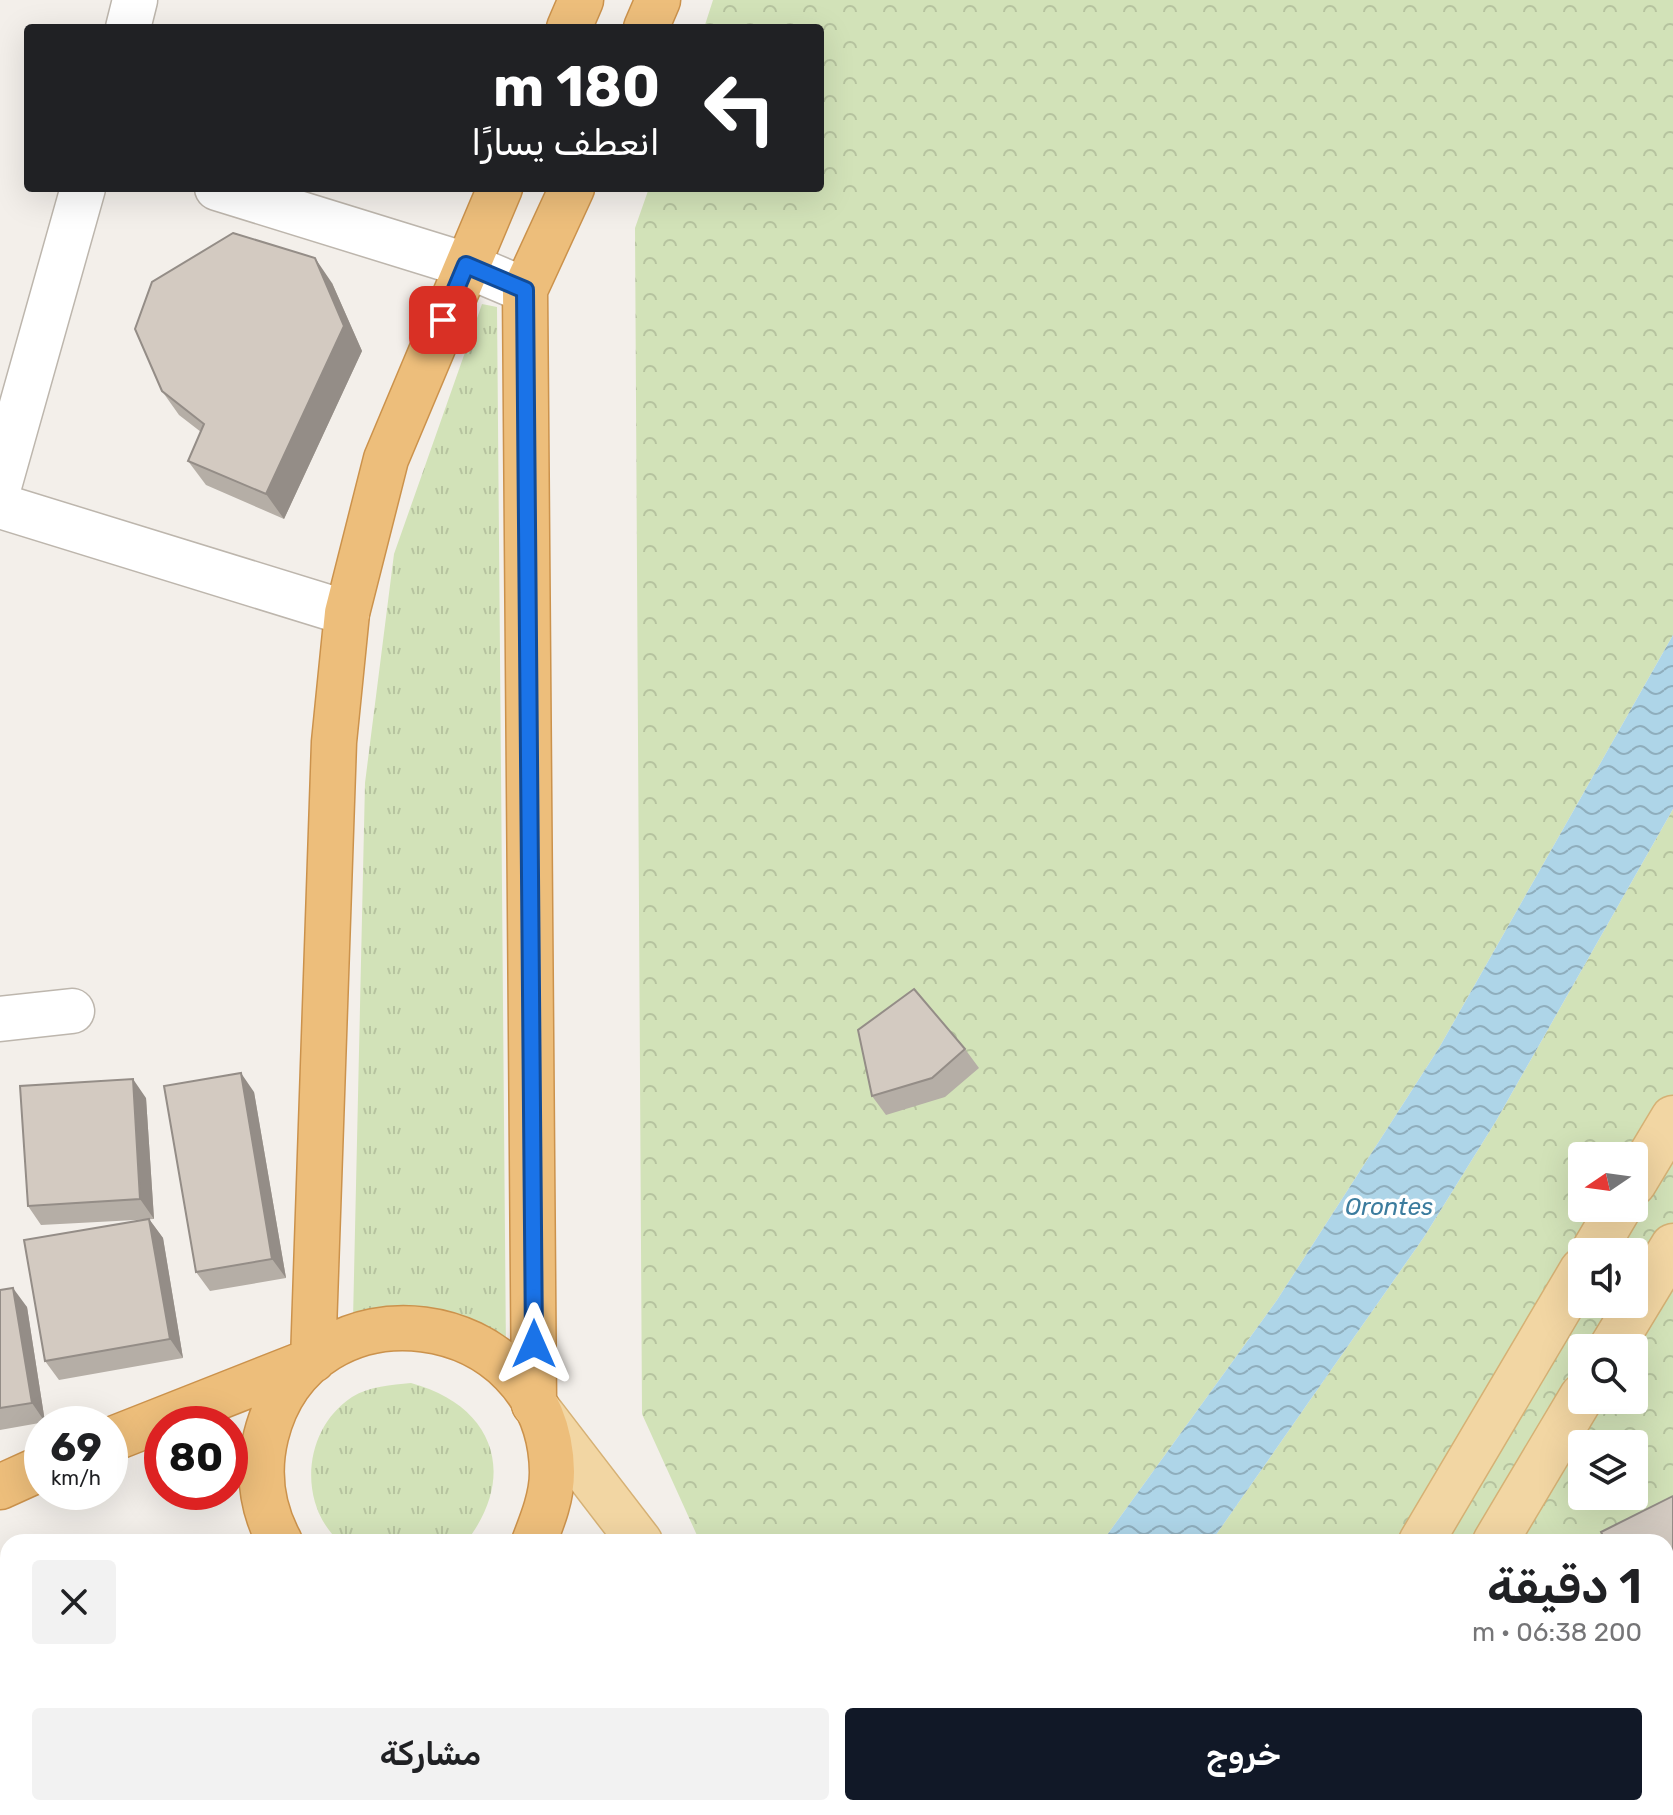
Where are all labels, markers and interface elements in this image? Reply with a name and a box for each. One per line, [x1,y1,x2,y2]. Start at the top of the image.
text: 180 m [493,54,660,120]
icon: left [688,56,792,160]
text: انعطف يسارًا [471,121,660,164]
pin [409,286,477,354]
icon: arrive [421,298,465,342]
north arrow [1568,1142,1648,1222]
map controls [1568,1142,1648,1510]
water label: Orontes [1345,1193,1433,1221]
button: sound [1568,1238,1648,1318]
position arrow [492,1302,576,1386]
button: search [1568,1334,1648,1414]
speed limit sign: 80 [144,1406,248,1510]
text: 69 [50,1424,102,1471]
button: layers [1568,1430,1648,1510]
text: km/h [51,1466,101,1490]
text: 1 دقيقة [1487,1558,1642,1615]
button: close [32,1560,116,1644]
text: 200 m · 06:38 [1472,1617,1642,1648]
button: مشاركة [32,1708,829,1800]
button: خروج [845,1708,1642,1800]

